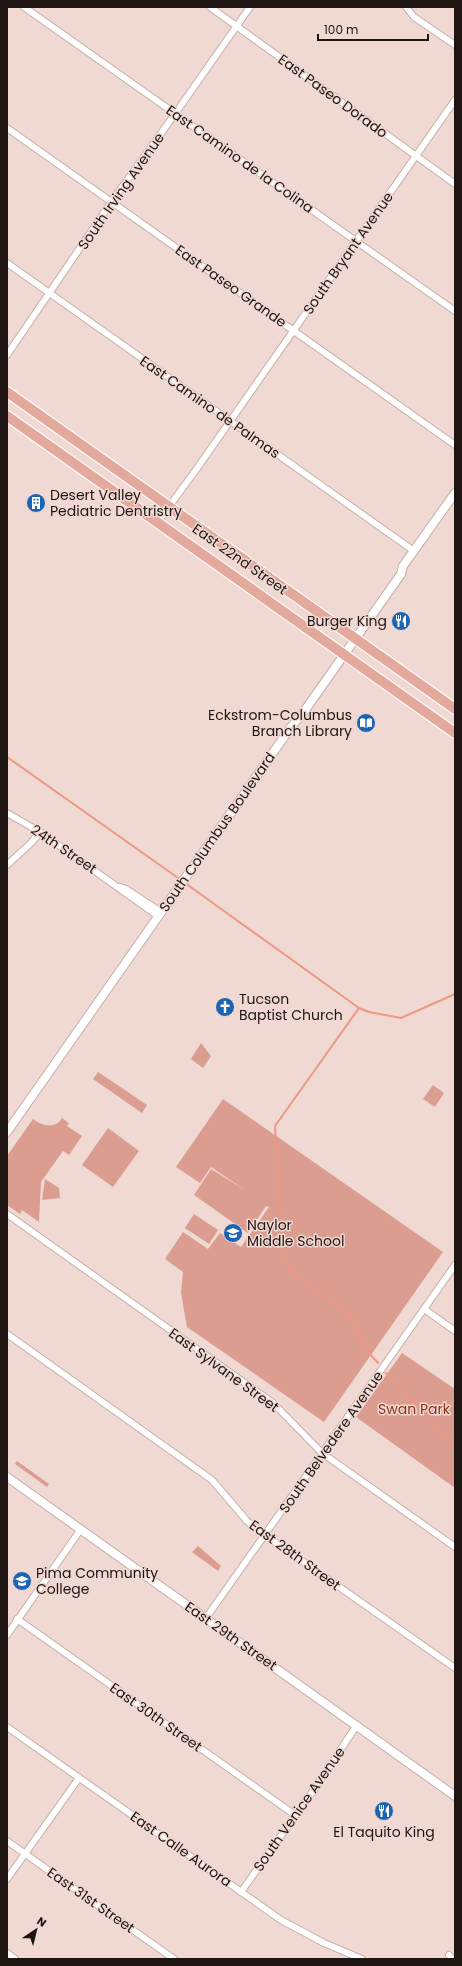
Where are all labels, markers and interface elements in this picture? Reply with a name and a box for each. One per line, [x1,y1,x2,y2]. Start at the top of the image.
scale bar [318,16,428,42]
text: 100 m [324,21,358,38]
street label: East Paseo Dorado [274,49,392,143]
street label: East Camino de la Colina [162,100,318,218]
street label: South Irving Avenue [73,128,169,254]
street label: South Bryant Avenue [298,187,398,318]
street label: East Paseo Grande [171,240,291,332]
street label: East Camino de Palmas [136,351,284,463]
place label: Desert Valley Pediatric Dentristry [50,485,182,521]
building icon: Desert Valley Pediatric Dentristry [25,492,47,514]
street label: East 22nd Street [188,519,292,599]
restaurant icon: Burger King [390,610,412,632]
place label: Burger King [307,611,387,631]
place label: Eckstrom-Columbus Branch Library [208,705,352,741]
library icon: Eckstrom-Columbus Branch Library [355,712,377,734]
street label: South Columbus Boulevard [154,748,280,916]
street label: 24th Street [27,820,101,878]
place label: Tucson Baptist Church [239,989,343,1025]
church icon: Tucson Baptist Church [214,996,236,1018]
place label: Naylor Middle School [247,1215,344,1251]
school or university icon: Naylor Middle School [222,1222,244,1244]
street label: East Sylvane Street [165,1323,283,1417]
street label: South Belvedere Avenue [274,1367,388,1517]
park label: Swan Park [378,1399,451,1419]
street label: East 28th Street [245,1515,345,1595]
place label: Pima Community College [36,1563,158,1599]
school or university icon: Pima Community College [11,1570,33,1592]
street label: East 29th Street [181,1597,281,1675]
street label: East 30th Street [106,1678,206,1756]
street label: South Venice Avenue [248,1742,350,1875]
restaurant icon: El Taquito King [373,1800,395,1822]
street label: East Calle Aurora [126,1806,236,1892]
place label: El Taquito King [333,1822,435,1842]
street label: East 31st Street [43,1862,139,1938]
north arrow [16,1910,56,1950]
text: N [34,1913,50,1931]

